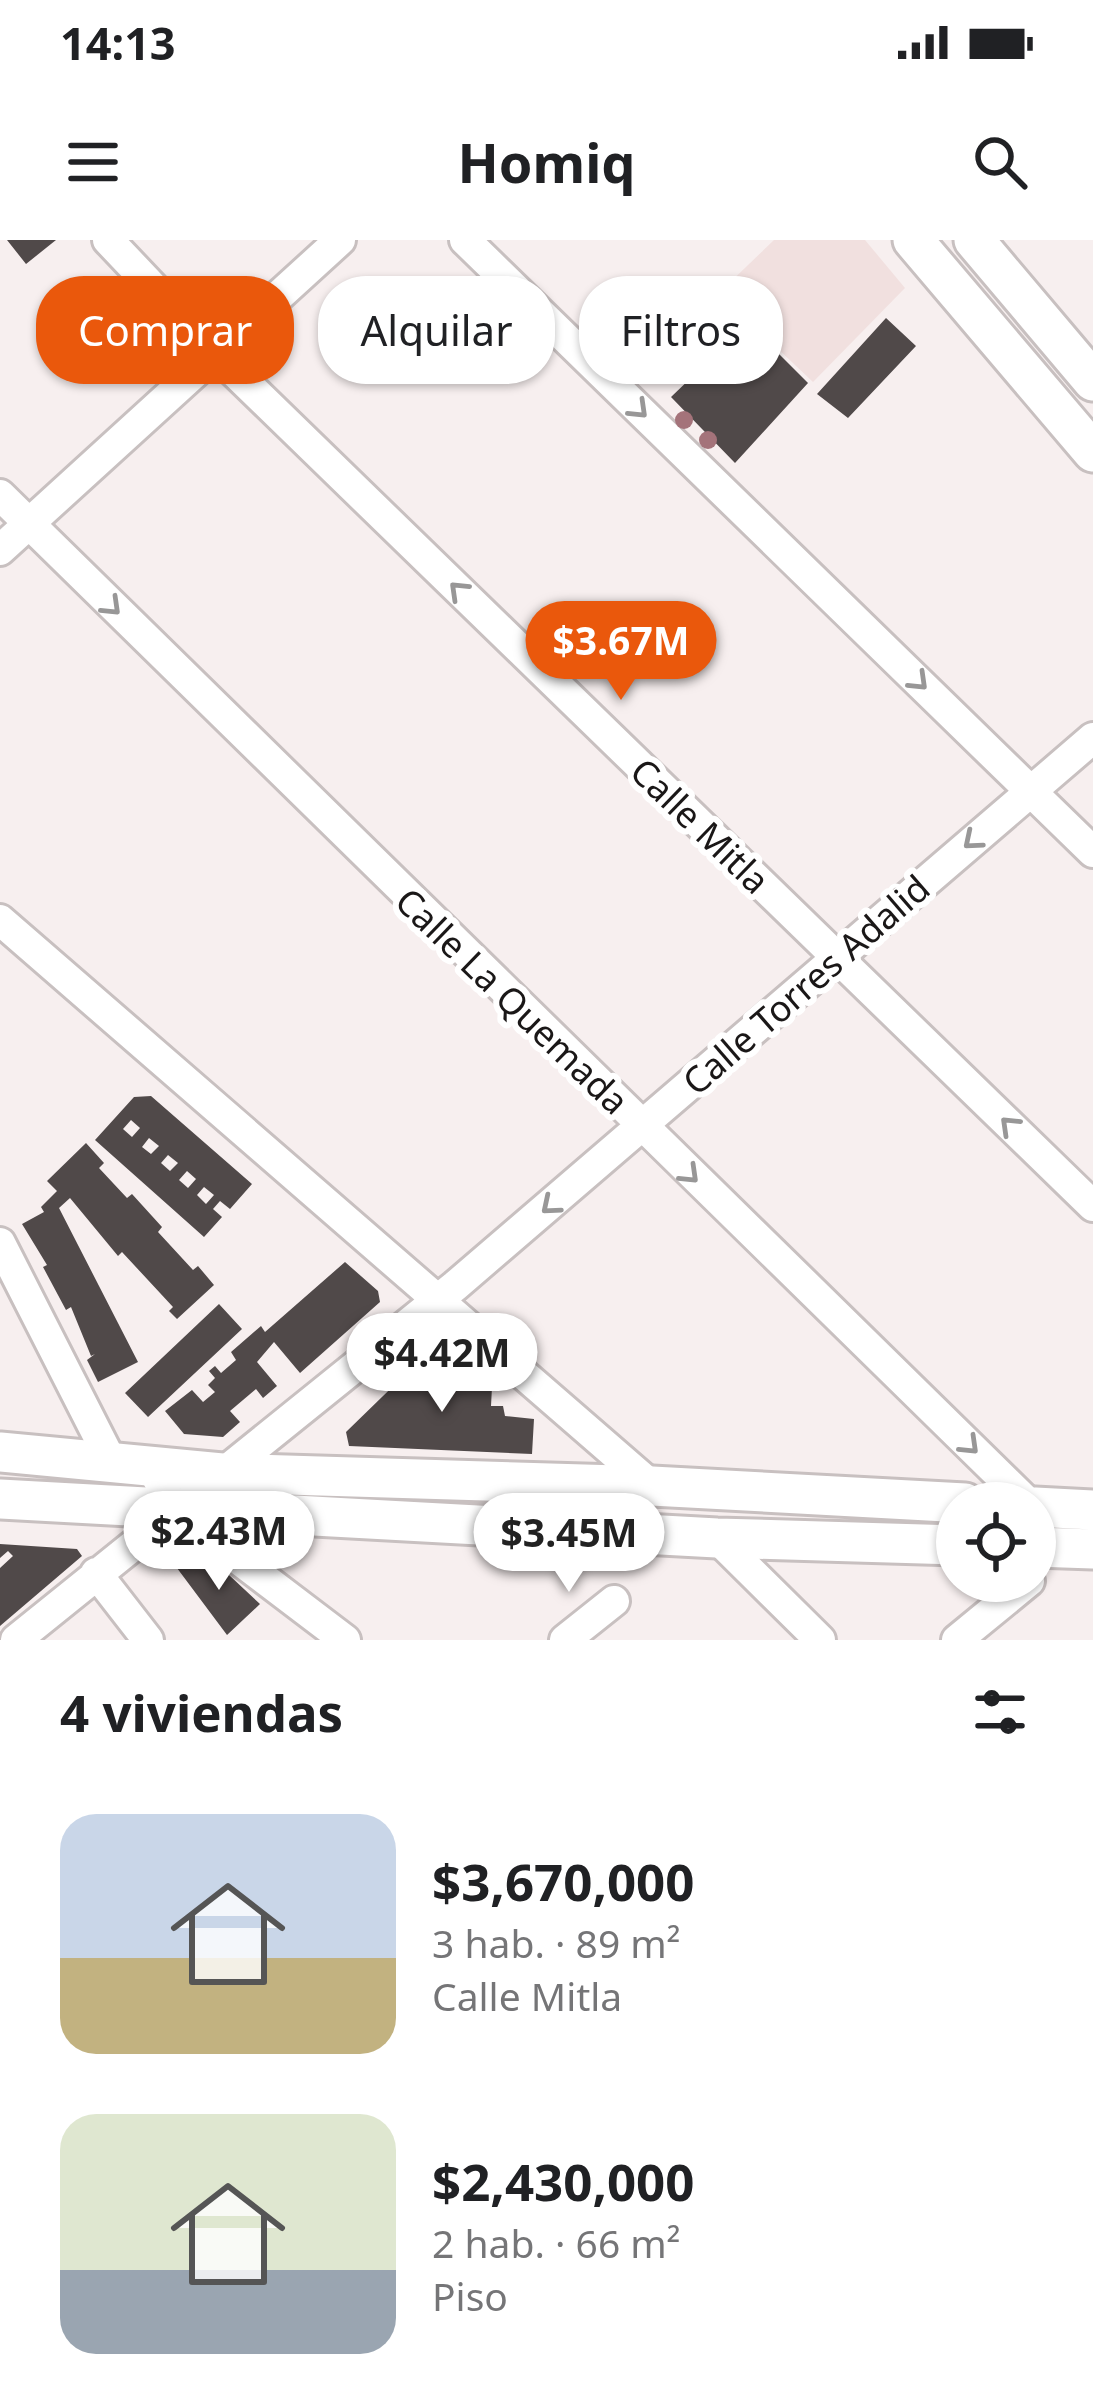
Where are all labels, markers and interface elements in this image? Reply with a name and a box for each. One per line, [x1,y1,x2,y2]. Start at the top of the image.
text: 14:13 [60,12,176,73]
text: Homiq [458,125,635,199]
icon: menu [60,129,126,195]
icon: search [967,129,1033,195]
chip: Comprar [36,276,294,384]
chip: Alquilar [318,276,555,384]
chip: Filtros [579,276,783,384]
one-way arrow [625,395,647,417]
one-way arrow [450,582,472,604]
one-way arrow [98,593,120,615]
pin: $3.67M [523,601,719,703]
text: $3.67M [553,613,689,666]
one-way arrow [905,667,927,689]
street label: Calle Mitla [620,747,781,904]
one-way arrow [964,827,986,849]
street label: Calle Torres Adalid [672,864,940,1106]
street label: Calle La Quemada [385,877,640,1125]
one-way arrow [1001,1117,1023,1139]
one-way arrow [676,1160,698,1182]
one-way arrow [542,1191,564,1213]
pin: $4.42M [344,1313,540,1415]
text: $4.42M [374,1325,510,1378]
one-way arrow [956,1432,978,1454]
map controls [936,1482,1056,1602]
button: locate [936,1482,1056,1602]
pin: $2.43M [121,1491,317,1593]
pin: $3.45M [471,1493,667,1595]
text: $2.43M [151,1503,287,1556]
text: $3.45M [501,1505,637,1558]
text: 4 viviendas [60,1677,343,1747]
icon: filters [967,1679,1033,1745]
text: $3,670,000 [432,1846,694,1916]
icon: home [156,1862,300,2006]
text: 3 hab. · 89 m² [432,1916,680,1969]
text: Calle Mitla [432,1969,622,2022]
text: $2,430,000 [432,2146,694,2216]
icon: home [156,2162,300,2306]
text: 2 hab. · 66 m² [432,2216,680,2269]
text: Piso [432,2269,508,2322]

